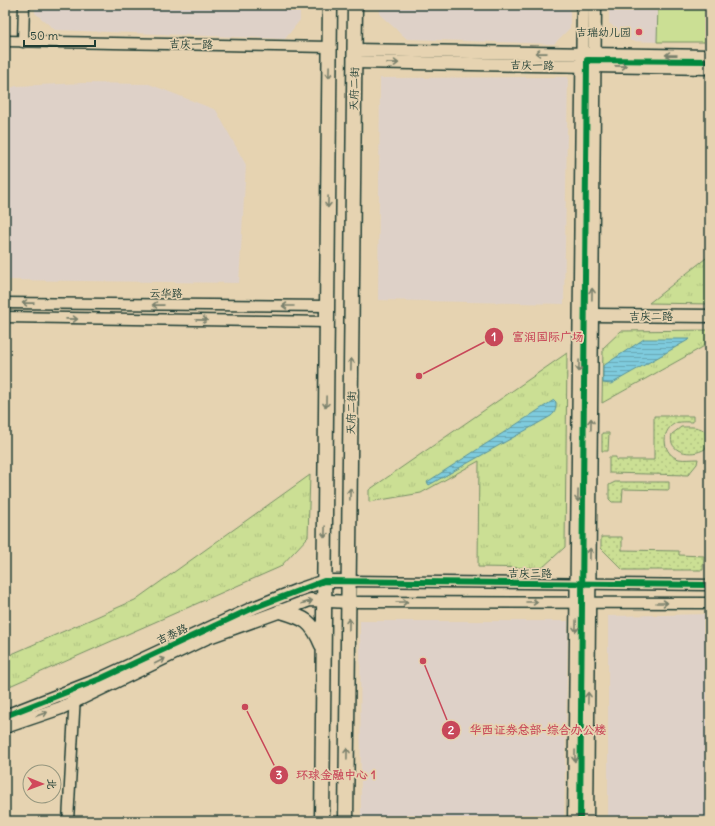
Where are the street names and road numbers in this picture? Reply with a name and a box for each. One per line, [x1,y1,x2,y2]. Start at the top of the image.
street label: 吉庆一路 [169,37,213,51]
street label: 吉庆一路 [510,58,554,72]
street label: 天府二街 [347,66,361,111]
street label: 云华路 [149,286,183,300]
street label: 吉庆二路 [629,309,673,323]
street label: 天府二街 [344,390,358,435]
street label: 吉庆三路 [508,566,552,580]
street label: 吉泰路 [154,621,190,647]

